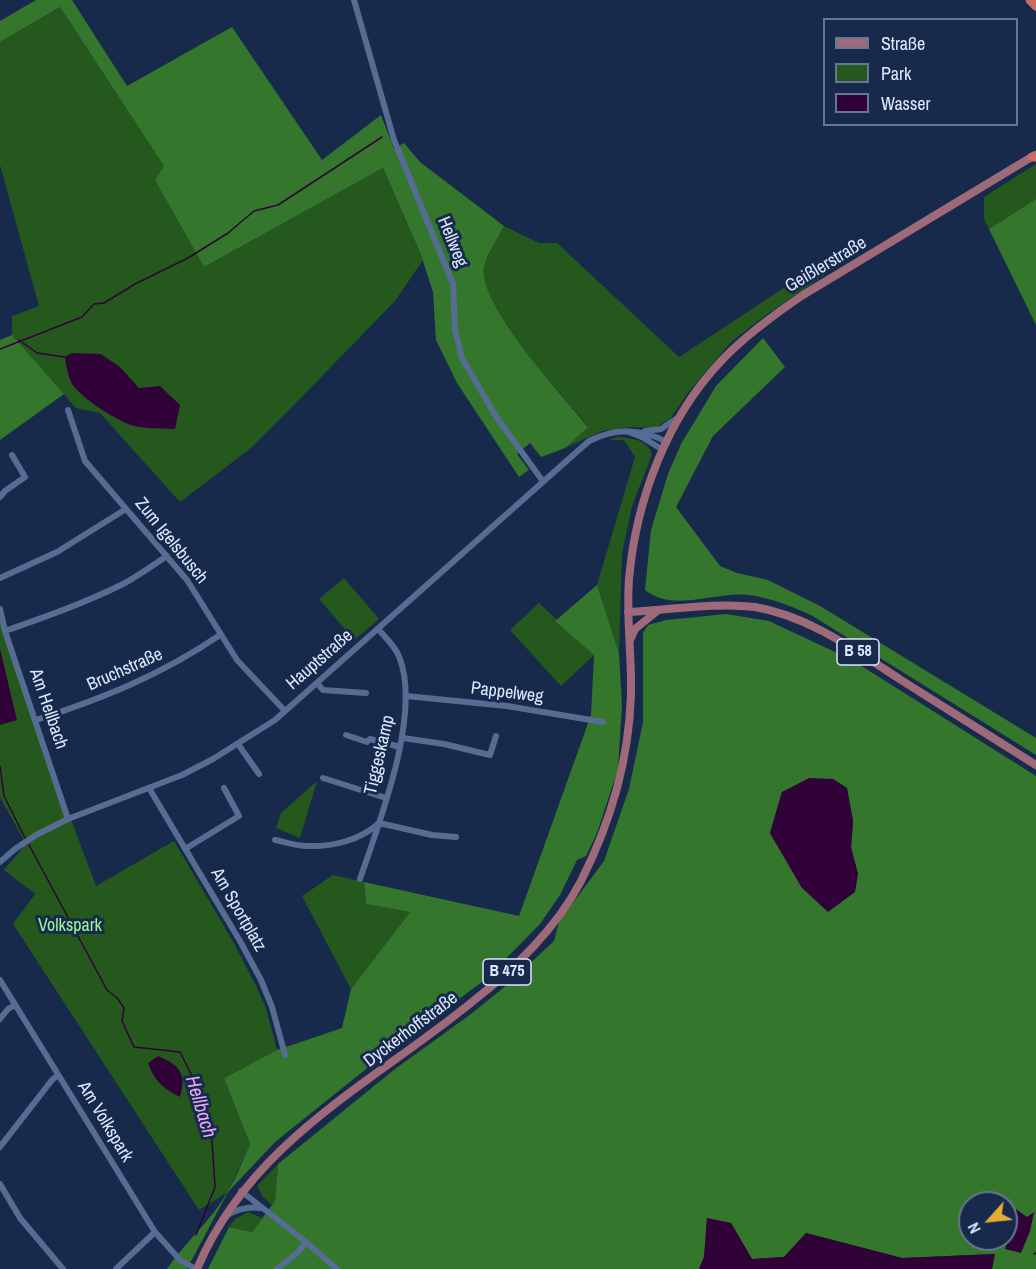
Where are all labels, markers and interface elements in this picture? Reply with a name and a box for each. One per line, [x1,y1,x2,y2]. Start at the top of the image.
legend [823,18,1018,126]
text: Straße [881,31,925,56]
text: Park [881,61,911,86]
text: Wasser [881,91,930,116]
street label: Hellweg [432,214,472,270]
street label: Geißlerstraße [781,232,871,298]
street label: Zum Igelsbusch [130,494,212,588]
street label: Hauptstraße [282,625,358,695]
road number: B 58 [837,639,879,665]
street label: Bruchstraße [84,644,166,696]
street label: Am Hellbach [24,666,72,752]
street label: Pappelweg [469,678,545,708]
street label: Tiggeskamp [360,713,400,797]
street label: Am Sportplatz [205,864,271,956]
park label: Volkspark [38,915,102,937]
road number: B 475 [483,959,531,985]
street label: Dyckerhoffstraße [360,988,462,1072]
water label: Hellbach [179,1073,221,1141]
street label: Am Volkspark [73,1078,137,1166]
north arrow [958,1191,1018,1251]
text: N [962,1219,986,1237]

